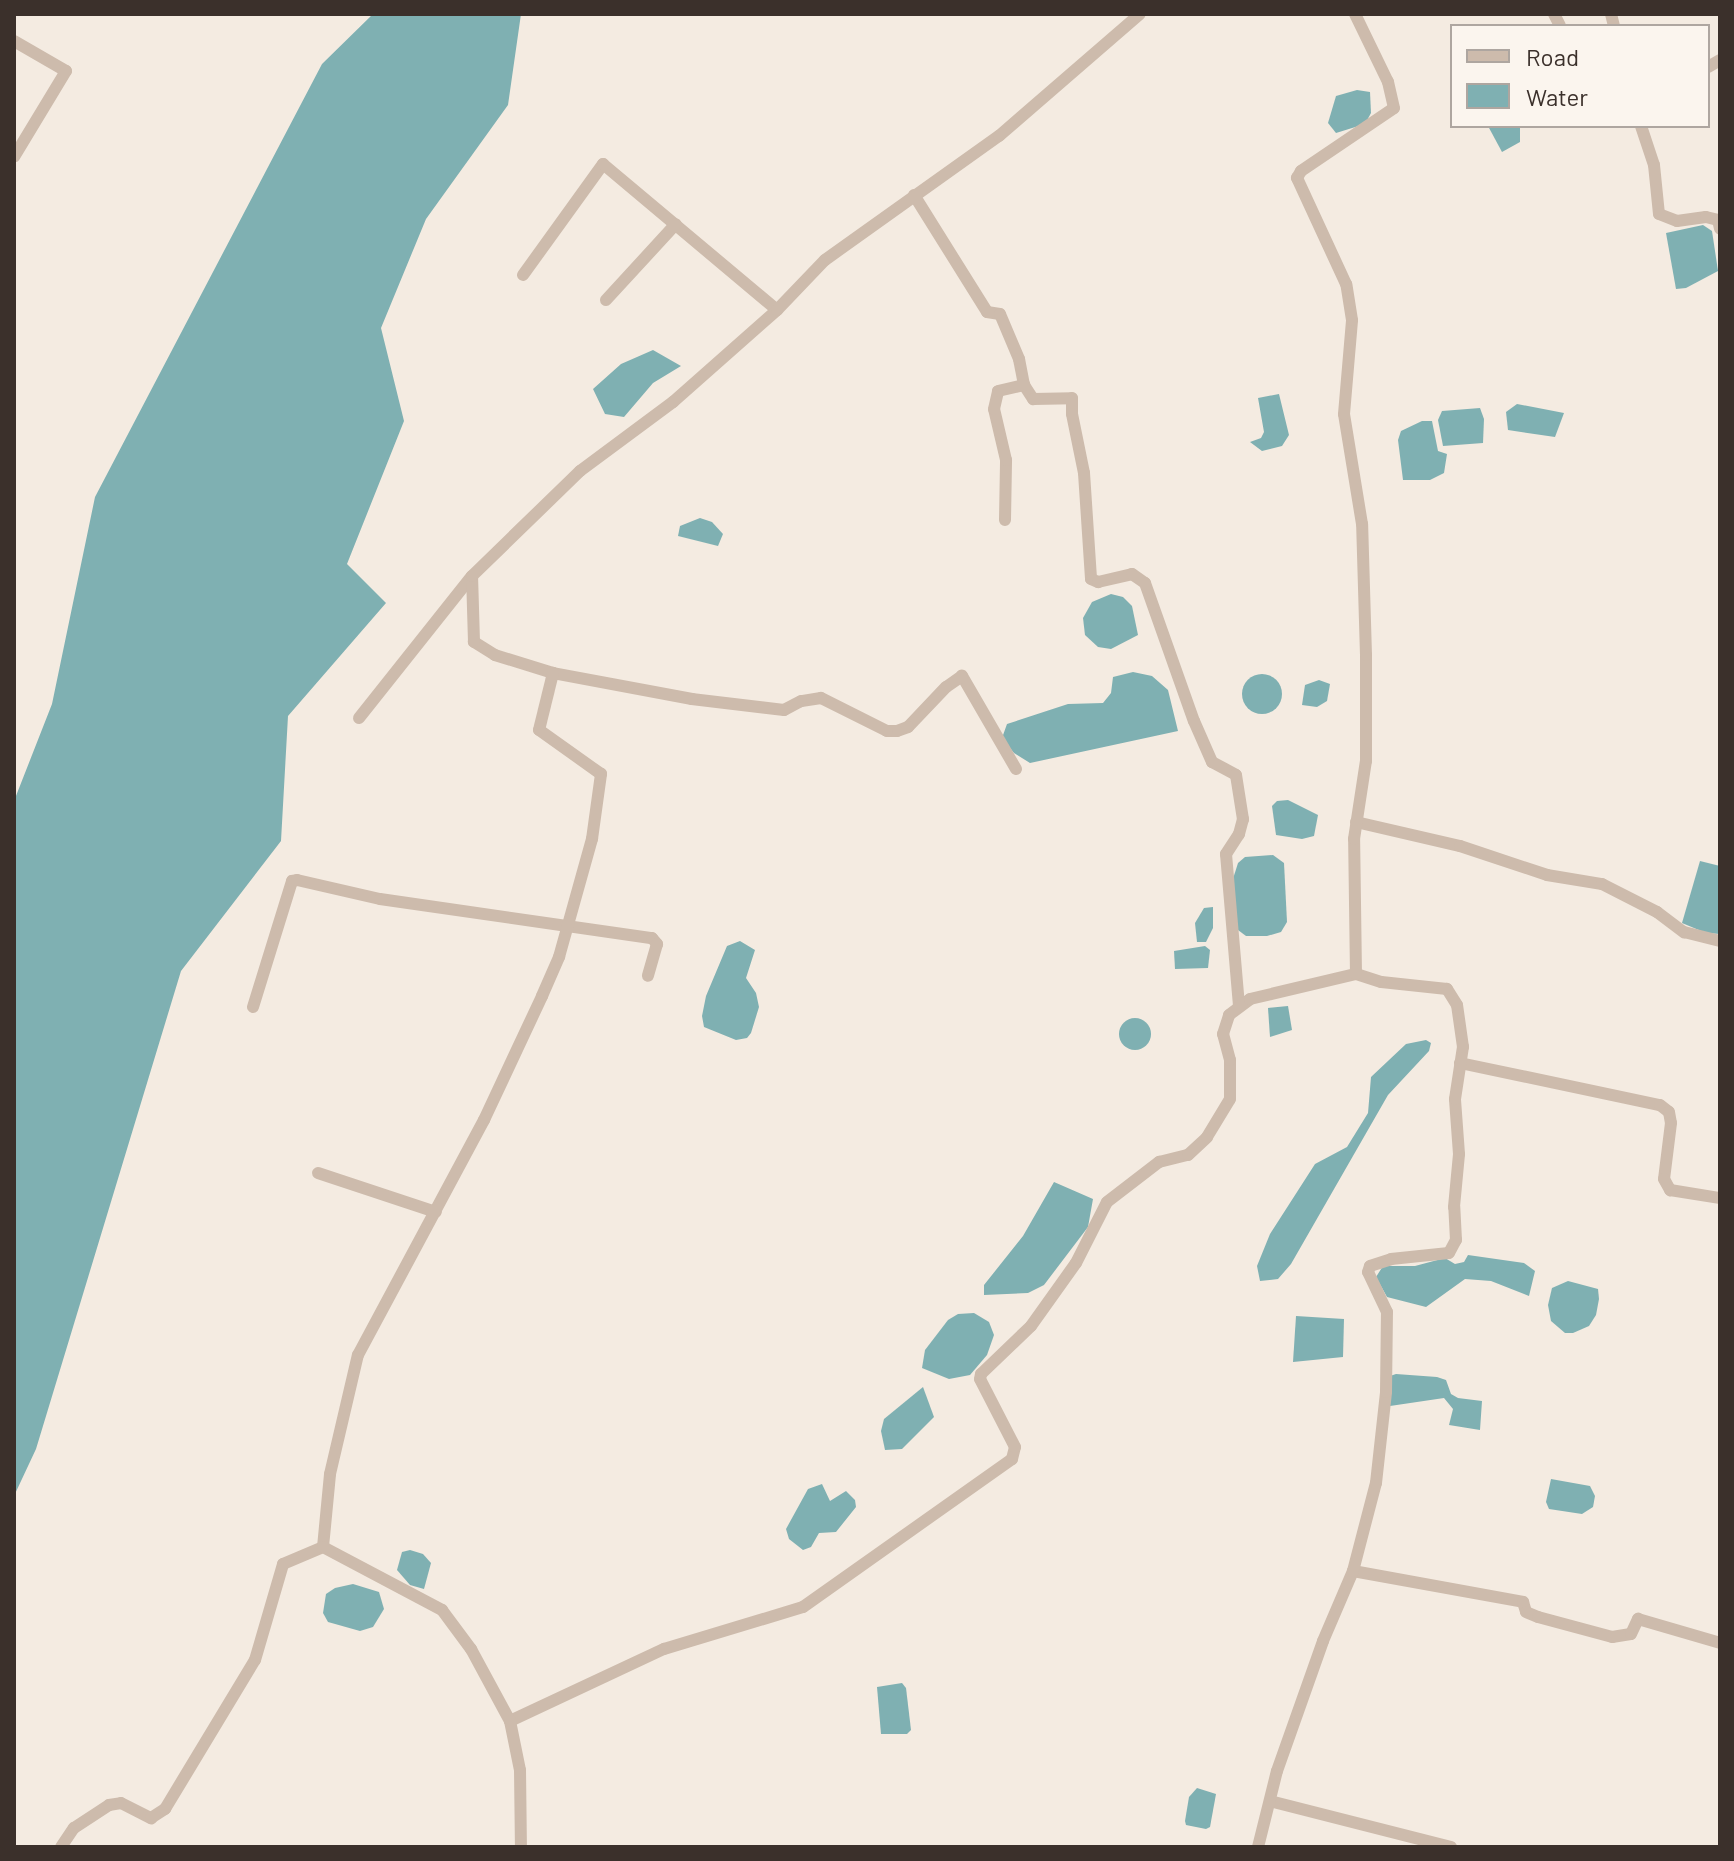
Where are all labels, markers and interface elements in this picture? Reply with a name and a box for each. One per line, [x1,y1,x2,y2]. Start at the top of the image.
legend [1450,24,1710,128]
text: Road [1526,42,1579,71]
text: Water [1526,82,1588,111]

